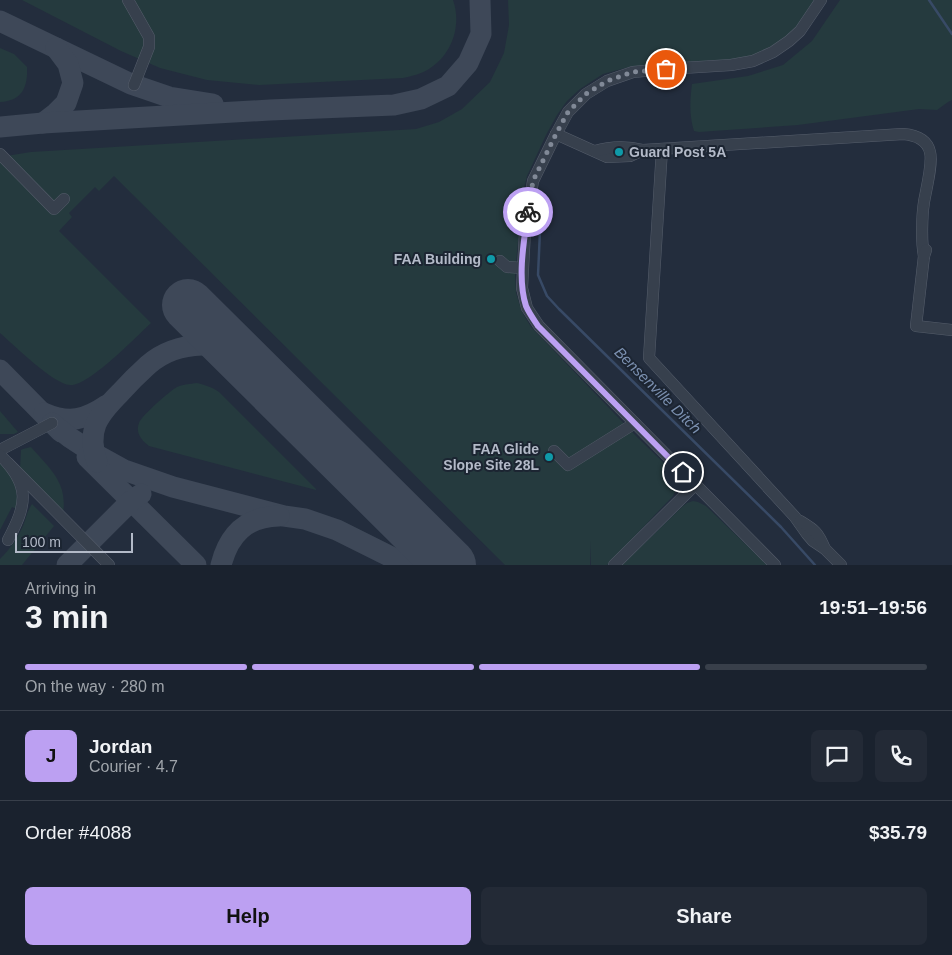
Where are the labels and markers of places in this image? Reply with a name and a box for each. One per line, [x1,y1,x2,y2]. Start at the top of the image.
pin [645,48,687,90]
place label: Guard Post 5A [629,144,726,160]
marker: Guard Post 5A [613,146,625,158]
place label: FAA Building [394,251,481,267]
marker: FAA Building [485,253,497,265]
place label: FAA Glide Slope Site 28L [443,441,539,473]
marker: FAA Glide Slope Site 28L [543,451,555,463]
pin [662,451,704,493]

